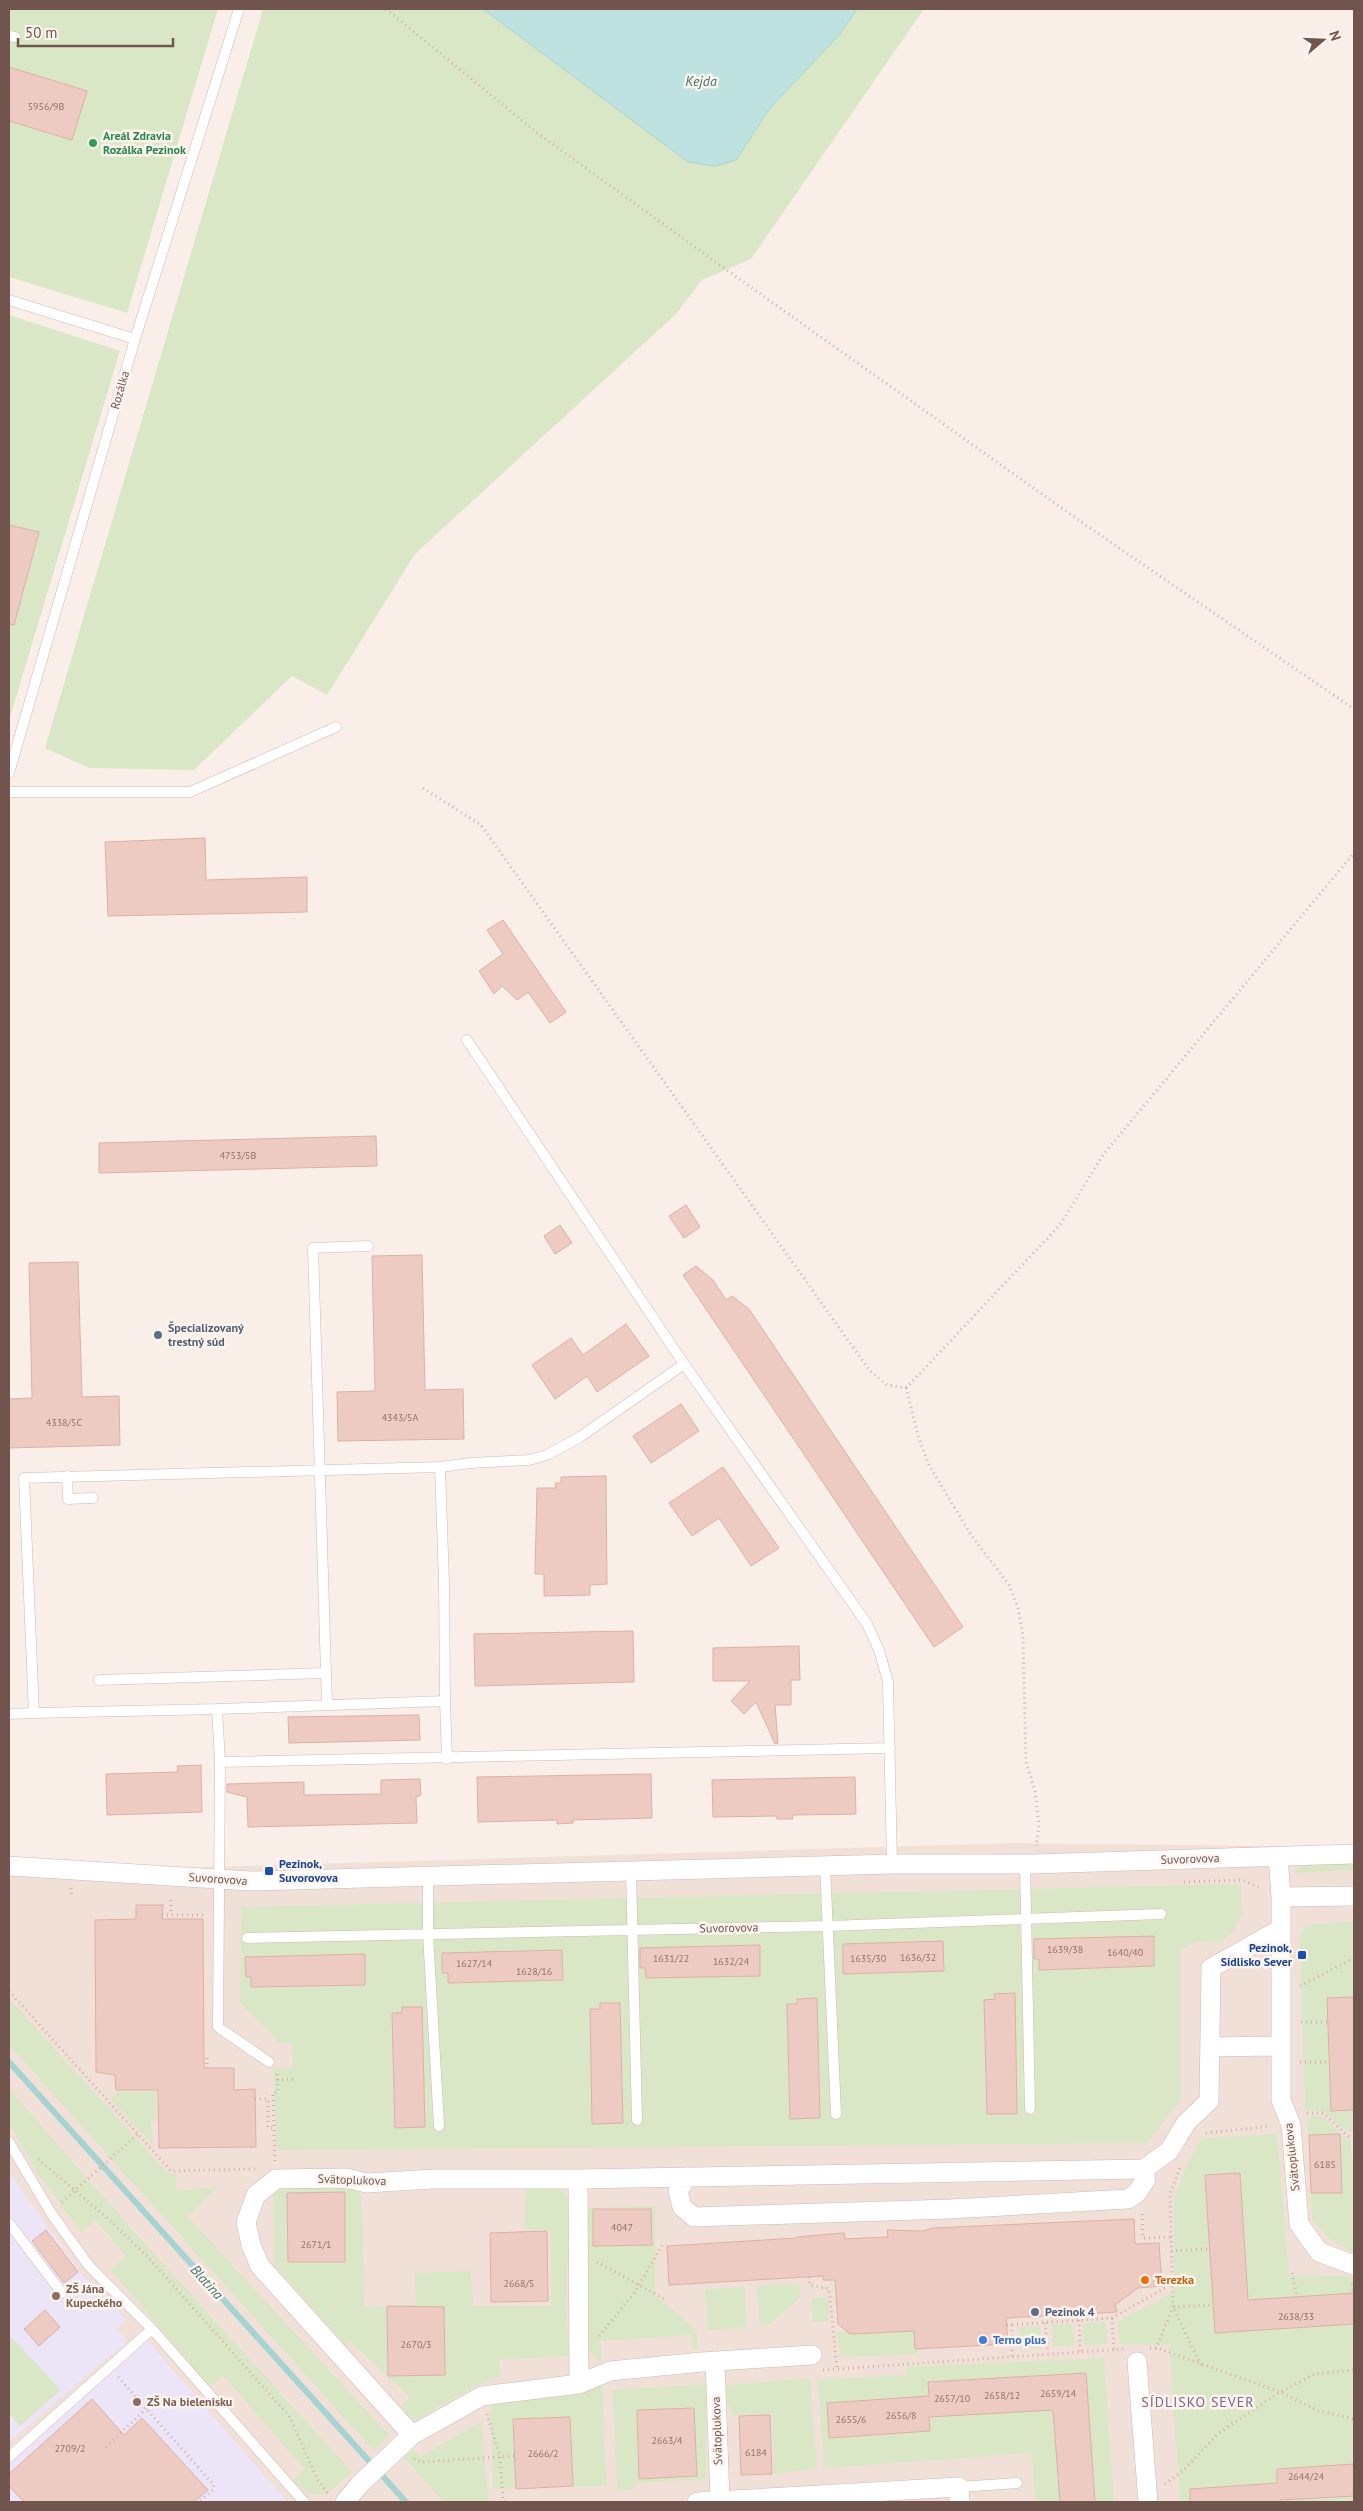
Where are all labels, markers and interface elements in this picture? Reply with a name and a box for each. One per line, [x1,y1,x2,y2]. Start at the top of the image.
scale bar [18,15,172,47]
north arrow [1298,15,1348,65]
text: 50 m [25,23,58,42]
text: N [1325,28,1345,43]
water label: Kejda [685,72,717,90]
house number: 5956/9B [28,100,64,113]
place label: Areál Zdravia Rozálka Pezinok [103,128,186,157]
marker: Areál Zdravia Rozálka Pezinok [87,137,99,149]
street label: Rozálka [107,369,132,411]
house number: 4753/5B [220,1149,256,1162]
place label: Špecializovaný trestný súd [168,1320,244,1349]
marker: Špecializovaný trestný súd [152,1329,164,1341]
house number: 4343/5A [382,1411,418,1424]
house number: 4338/5C [46,1416,83,1429]
street label: Suvorovova [1160,1850,1220,1867]
place label: Pezinok, Suvorovova [279,1856,338,1885]
marker: Pezinok, Suvorovova [263,1865,275,1877]
street label: Suvorovova [188,1869,248,1888]
street label: Suvorovova [699,1919,759,1936]
place label: Pezinok, Sídlisko Sever [1221,1940,1293,1969]
house number: 1639/38 [1047,1943,1083,1956]
house number: 1640/40 [1107,1946,1144,1959]
marker: Pezinok, Sídlisko Sever [1296,1949,1308,1961]
house number: 1636/32 [900,1951,936,1964]
house number: 1631/22 [653,1952,689,1965]
house number: 1635/30 [850,1952,887,1965]
house number: 1632/24 [713,1955,750,1968]
house number: 1627/14 [456,1957,493,1970]
house number: 1628/16 [516,1965,552,1978]
street label: Svätoplukova [1280,2122,1303,2192]
house number: 6185 [1314,2158,1336,2171]
street label: Svätoplukova [317,2171,387,2188]
house number: 4047 [611,2221,633,2234]
house number: 2671/1 [301,2238,331,2251]
water label: Blatina [187,2261,227,2303]
place label: Terezka [1155,2272,1194,2287]
marker: Terezka [1139,2274,1151,2286]
house number: 2668/5 [504,2277,534,2290]
place label: ZŠ Jána Kupeckého [66,2281,123,2310]
marker: ZŠ Jána Kupeckého [50,2290,62,2302]
place label: Pezinok 4 [1045,2304,1095,2319]
marker: Pezinok 4 [1029,2306,1041,2318]
house number: 2638/33 [1278,2310,1314,2323]
place label: Terno plus [993,2332,1046,2347]
marker: Terno plus [977,2334,989,2346]
house number: 2670/3 [401,2338,431,2351]
house number: 2659/14 [1040,2387,1077,2400]
house number: 2658/12 [984,2389,1020,2402]
house number: 2657/10 [934,2392,971,2405]
district label: SÍDLISKO SEVER [1141,2393,1255,2411]
place label: ZŠ Na bielenisku [147,2394,232,2409]
marker: ZŠ Na bielenisku [131,2396,143,2408]
street label: Svätoplukova [708,2396,725,2466]
house number: 2656/8 [886,2409,916,2422]
house number: 2655/6 [836,2413,866,2426]
house number: 2663/4 [652,2434,683,2447]
house number: 2709/2 [55,2442,85,2455]
house number: 6184 [745,2446,767,2459]
house number: 2666/2 [528,2447,558,2460]
house number: 2644/24 [1288,2470,1325,2483]

